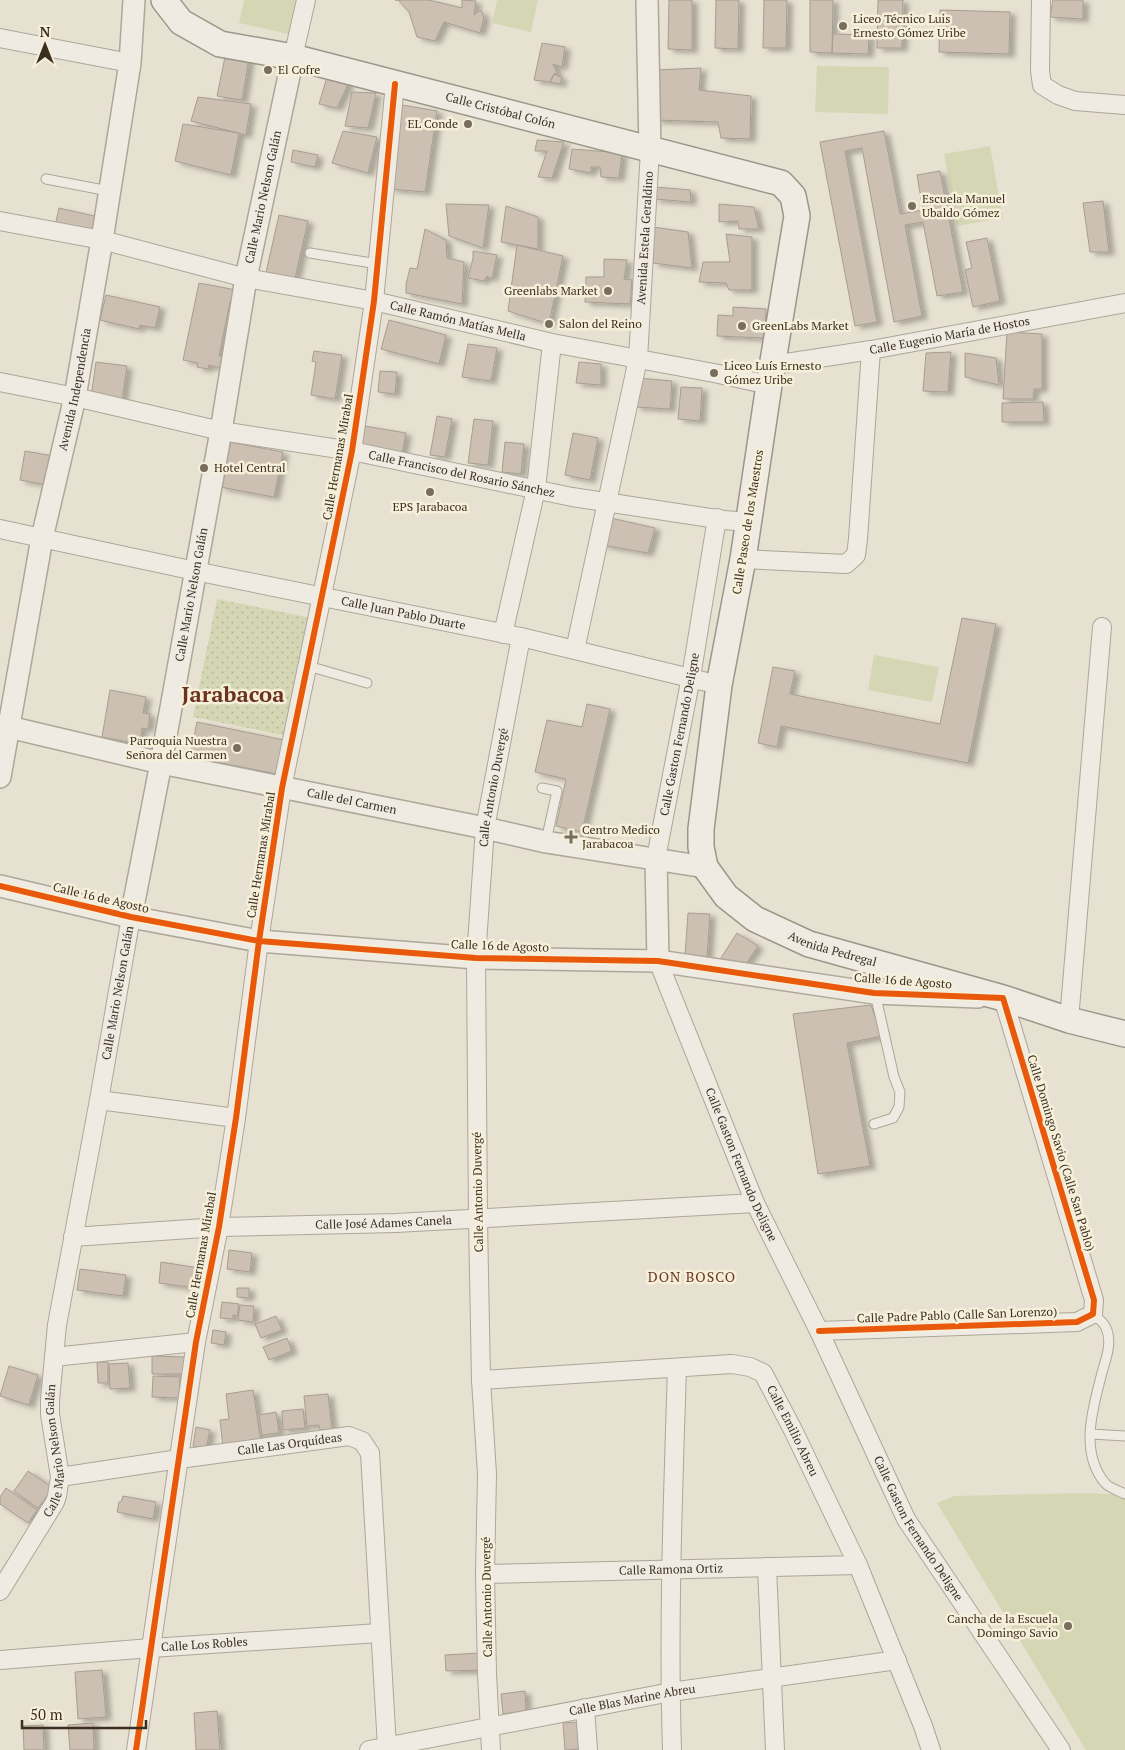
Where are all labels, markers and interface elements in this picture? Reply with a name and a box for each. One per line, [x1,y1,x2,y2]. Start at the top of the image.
place label: Liceo Técnico Luis Ernesto Gómez Uribe [853,11,966,40]
north arrow [20,20,70,70]
marker: Liceo Técnico Luis Ernesto Gómez Uribe [837,20,849,32]
text: N [40,22,51,41]
place label: El Cofre [278,62,320,77]
marker: El Cofre [262,64,274,76]
street label: Calle Cristóbal Colón [444,89,557,131]
place label: EL Conde [408,116,458,131]
marker: EL Conde [462,118,474,130]
street label: Calle Mario Nelson Galán [241,129,284,265]
street label: Avenida Estela Geraldino [633,170,656,305]
place label: Escuela Manuel Ubaldo Gómez [922,191,1006,220]
marker: Escuela Manuel Ubaldo Gómez [906,200,918,212]
place label: Greenlabs Market [504,283,599,298]
marker: Greenlabs Market [602,285,614,297]
street label: Calle Ramón Matías Mella [389,297,528,344]
street label: Calle Eugenio María de Hostos [868,313,1031,357]
place label: Salon del Reino [559,316,642,331]
marker: Salon del Reino [543,318,555,330]
place label: GreenLabs Market [752,318,850,333]
marker: GreenLabs Market [736,320,748,332]
street label: Avenida Independencia [55,327,94,452]
place label: Liceo Luís Ernesto Gómez Uribe [724,358,822,387]
marker: Liceo Luís Ernesto Gómez Uribe [708,367,720,379]
street label: Calle Hermanas Mirabal [319,392,356,521]
street label: Calle Francisco del Rosario Sánchez [367,447,557,500]
street label: Calle Paseo de los Maestros [729,448,766,595]
place label: Hotel Central [214,460,286,475]
marker: Hotel Central [198,462,210,474]
marker: EPS Jarabacoa [424,486,436,498]
place label: EPS Jarabacoa [393,499,467,514]
street label: Calle Mario Nelson Galán [171,526,210,663]
street label: Calle Juan Pablo Duarte [340,593,467,633]
street label: Calle Gaston Fernando Deligne [656,652,702,817]
district label: Jarabacoa [182,679,284,708]
street label: Calle Antonio Duvergé [476,727,511,848]
place label: Parroquia Nuestra Señora del Carmen [126,733,227,762]
marker: Parroquia Nuestra Señora del Carmen [231,742,243,754]
street label: Calle del Carmen [306,784,398,817]
street label: Calle Hermanas Mirabal [243,790,278,919]
place label: Centro Medico Jarabacoa [582,822,660,851]
marker: Centro Medico Jarabacoa [564,830,578,844]
street label: Calle 16 de Agosto [52,879,151,916]
street label: Calle Mario Nelson Galán [98,925,136,1061]
street label: Avenida Pedregal [786,927,879,970]
street label: Calle 16 de Agosto [451,936,550,955]
street label: Calle 16 de Agosto [854,970,953,991]
street label: Calle Domingo Savio (Calle San Pablo) [1024,1053,1099,1253]
street label: Calle Gaston Fernando Deligne [703,1085,781,1244]
street label: Calle Antonio Duvergé [469,1132,486,1252]
street label: Calle Hermanas Mirabal [182,1190,219,1319]
street label: Calle José Adames Canela [315,1212,452,1232]
district label: DON BOSCO [648,1267,736,1286]
street label: Calle Padre Pablo (Calle San Lorenzo) [857,1304,1057,1325]
street label: Calle Mario Nelson Galán [40,1383,67,1520]
street label: Calle Emilio Abreu [764,1383,822,1479]
street label: Calle Las Orquídeas [236,1429,343,1458]
street label: Calle Gaston Fernando Deligne [871,1453,967,1603]
street label: Calle Antonio Duvergé [478,1537,495,1657]
street label: Calle Ramona Ortiz [619,1560,723,1578]
place label: Cancha de la Escuela Domingo Savio [947,1611,1058,1640]
marker: Cancha de la Escuela Domingo Savio [1062,1620,1074,1632]
street label: Calle Los Robles [161,1634,248,1654]
street label: Calle Blas Marine Abreu [568,1681,696,1718]
scale bar [22,1698,146,1730]
text: 50 m [30,1704,63,1724]

